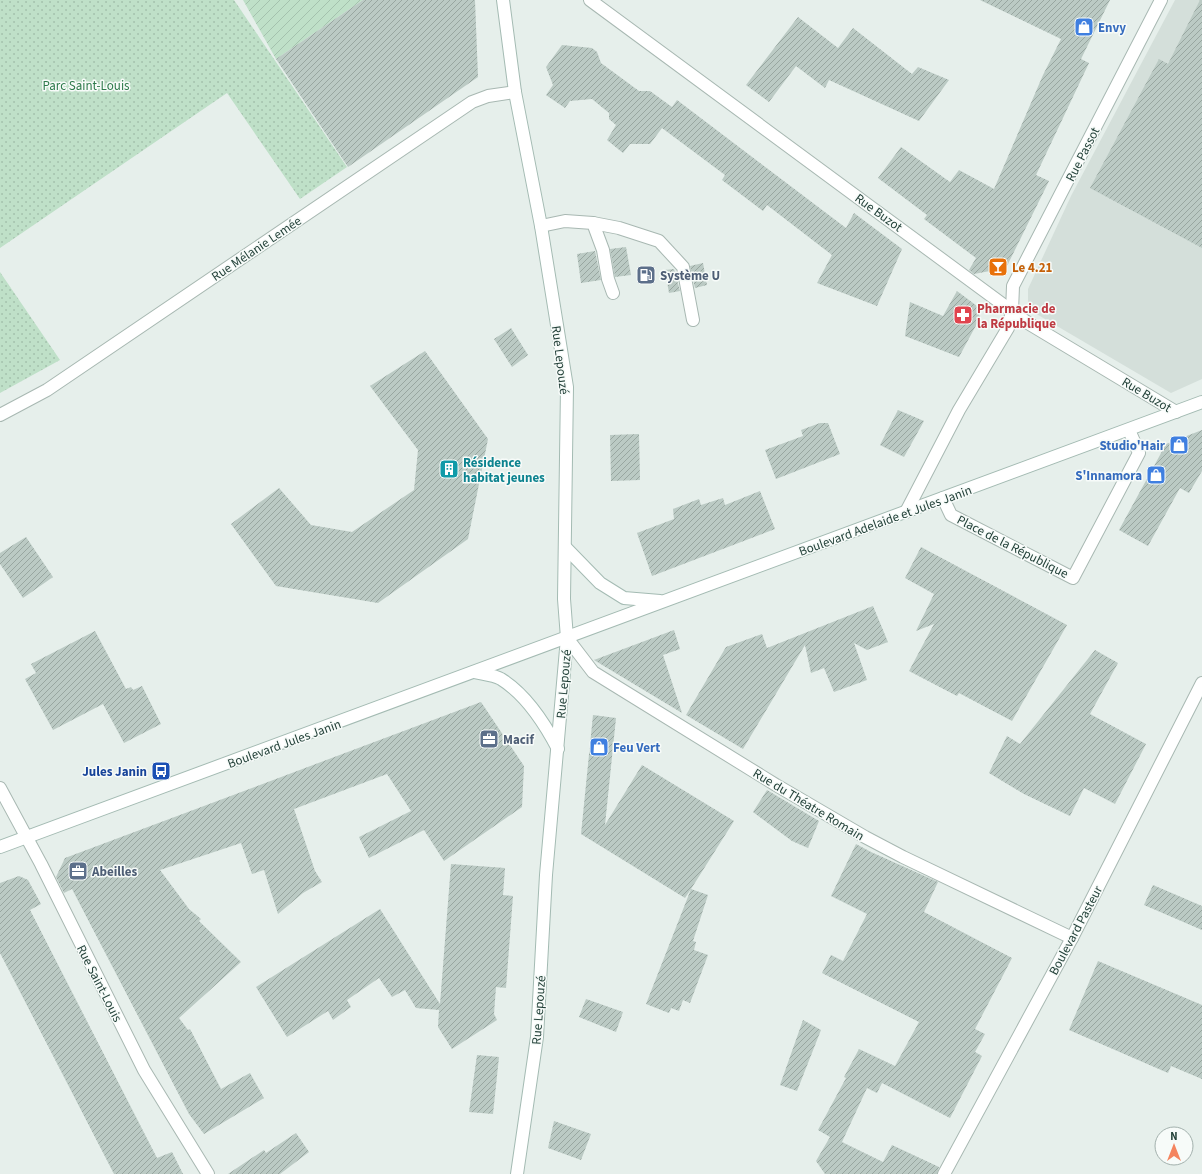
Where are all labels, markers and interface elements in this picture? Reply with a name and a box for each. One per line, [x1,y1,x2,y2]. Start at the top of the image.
shop icon: Envy [1073,16,1095,38]
place label: Envy [1098,19,1126,37]
park label: Parc Saint-Louis [42,77,130,95]
street label: Rue Passot [1061,124,1105,185]
street label: Rue Buzot [851,189,906,237]
street label: Rue Mélanie Lemée [208,212,305,286]
bar icon: Le 4.21 [987,256,1009,278]
place label: Le 4.21 [1012,259,1053,277]
fuel station icon: Système U [635,264,657,286]
place label: Système U [660,267,720,285]
place label: Pharmacie de la République [977,300,1056,333]
pharmacy icon: Pharmacie de la République [952,304,974,326]
street label: Rue Lepouzé [547,325,573,396]
street label: Rue Buzot [1118,373,1175,417]
shop icon: Studio'Hair [1168,434,1190,456]
place label: Studio'Hair [1099,437,1166,455]
place label: Résidence habitat jeunes [463,454,545,487]
building icon: Résidence habitat jeunes [438,458,460,480]
shop icon: S'Innamora [1145,464,1167,486]
place label: S'Innamora [1075,467,1142,485]
street label: Boulevard Adelaide et Jules Janin [796,481,974,561]
street label: Place de la République [954,511,1071,583]
street label: Rue Lepouzé [552,649,576,719]
street label: Boulevard Jules Janin [225,715,344,773]
office icon: Macif [478,728,500,750]
place label: Macif [503,731,534,749]
shop icon: Feu Vert [588,736,610,758]
place label: Feu Vert [613,739,660,757]
bus stop icon: Jules Janin [150,760,172,782]
place label: Jules Janin [82,763,147,781]
street label: Rue du Théatre Romain [749,764,867,845]
office icon: Abeilles [67,860,89,882]
place label: Abeilles [91,863,137,881]
street label: Boulevard Pasteur [1045,882,1107,978]
street label: Rue Saint-Louis [72,942,127,1026]
street label: Rue Lepouzé [528,975,550,1045]
north arrow [1154,1126,1194,1166]
text: N [1170,1129,1178,1144]

